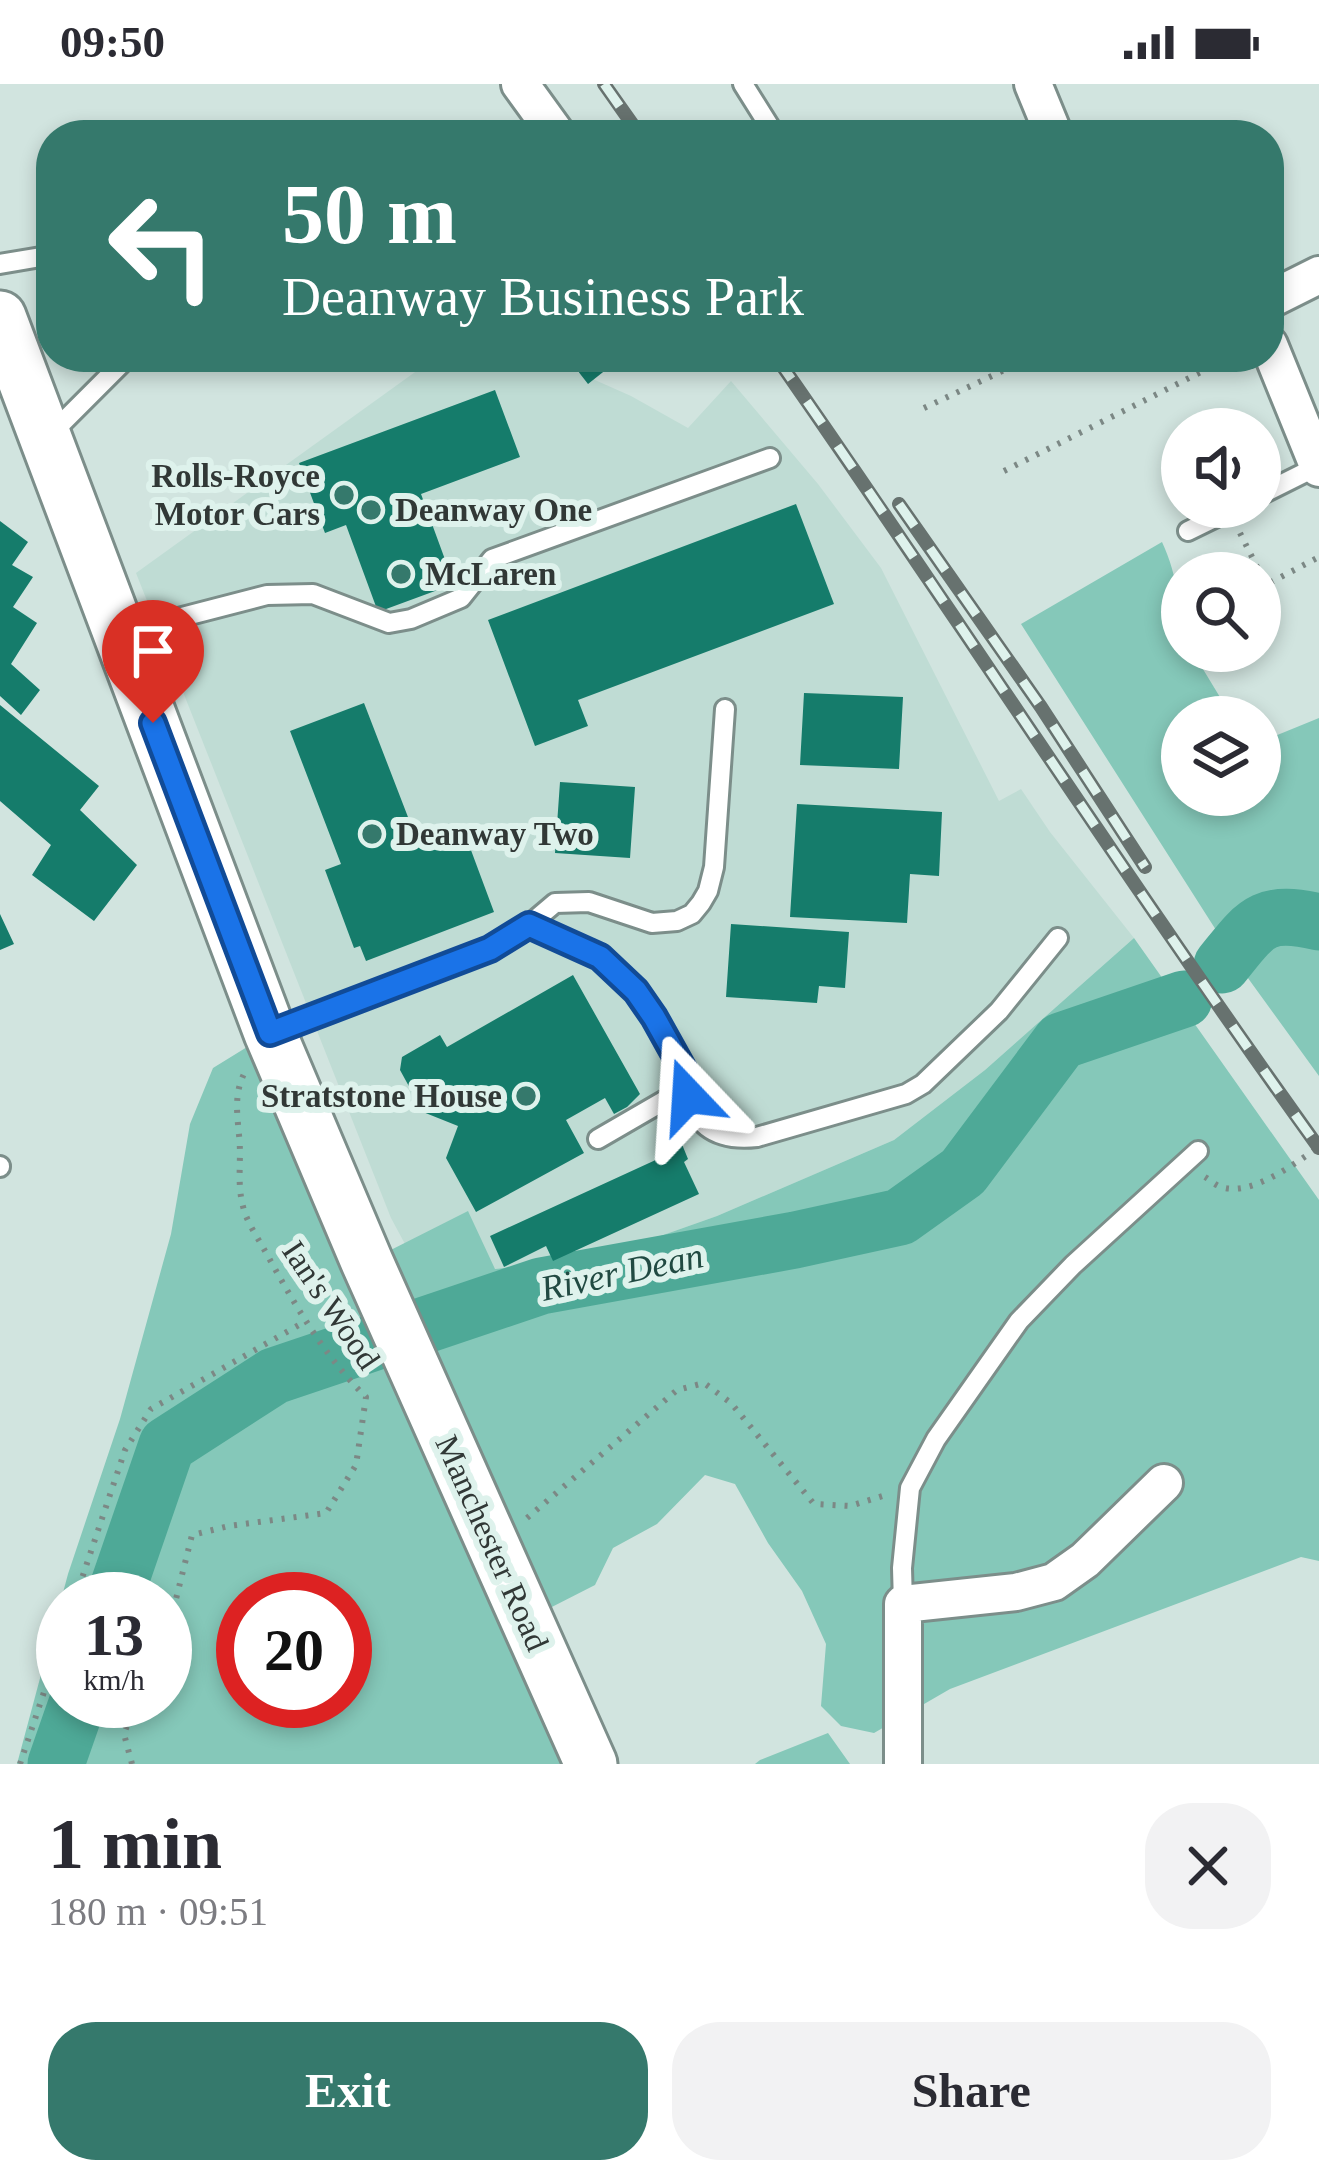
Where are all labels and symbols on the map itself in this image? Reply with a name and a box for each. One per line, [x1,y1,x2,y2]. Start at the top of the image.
place label: Rolls-Royce Motor Cars [151,458,320,532]
marker: Rolls-Royce Motor Cars [331,482,357,508]
place label: Deanway One [395,492,592,528]
marker: Deanway One [358,497,384,523]
place label: McLaren [425,556,556,592]
marker: McLaren [388,561,414,587]
pin [102,600,204,723]
place label: Deanway Two [396,816,594,852]
marker: Deanway Two [359,821,385,847]
position arrow [625,1033,751,1159]
place label: Stratstone House [261,1078,502,1114]
marker: Stratstone House [513,1083,539,1109]
street label: Ian's Wood [275,1234,387,1376]
water label: River Dean [536,1235,707,1309]
street label: Manchester Road [428,1430,556,1657]
speed limit sign: 20 [216,1572,372,1728]

